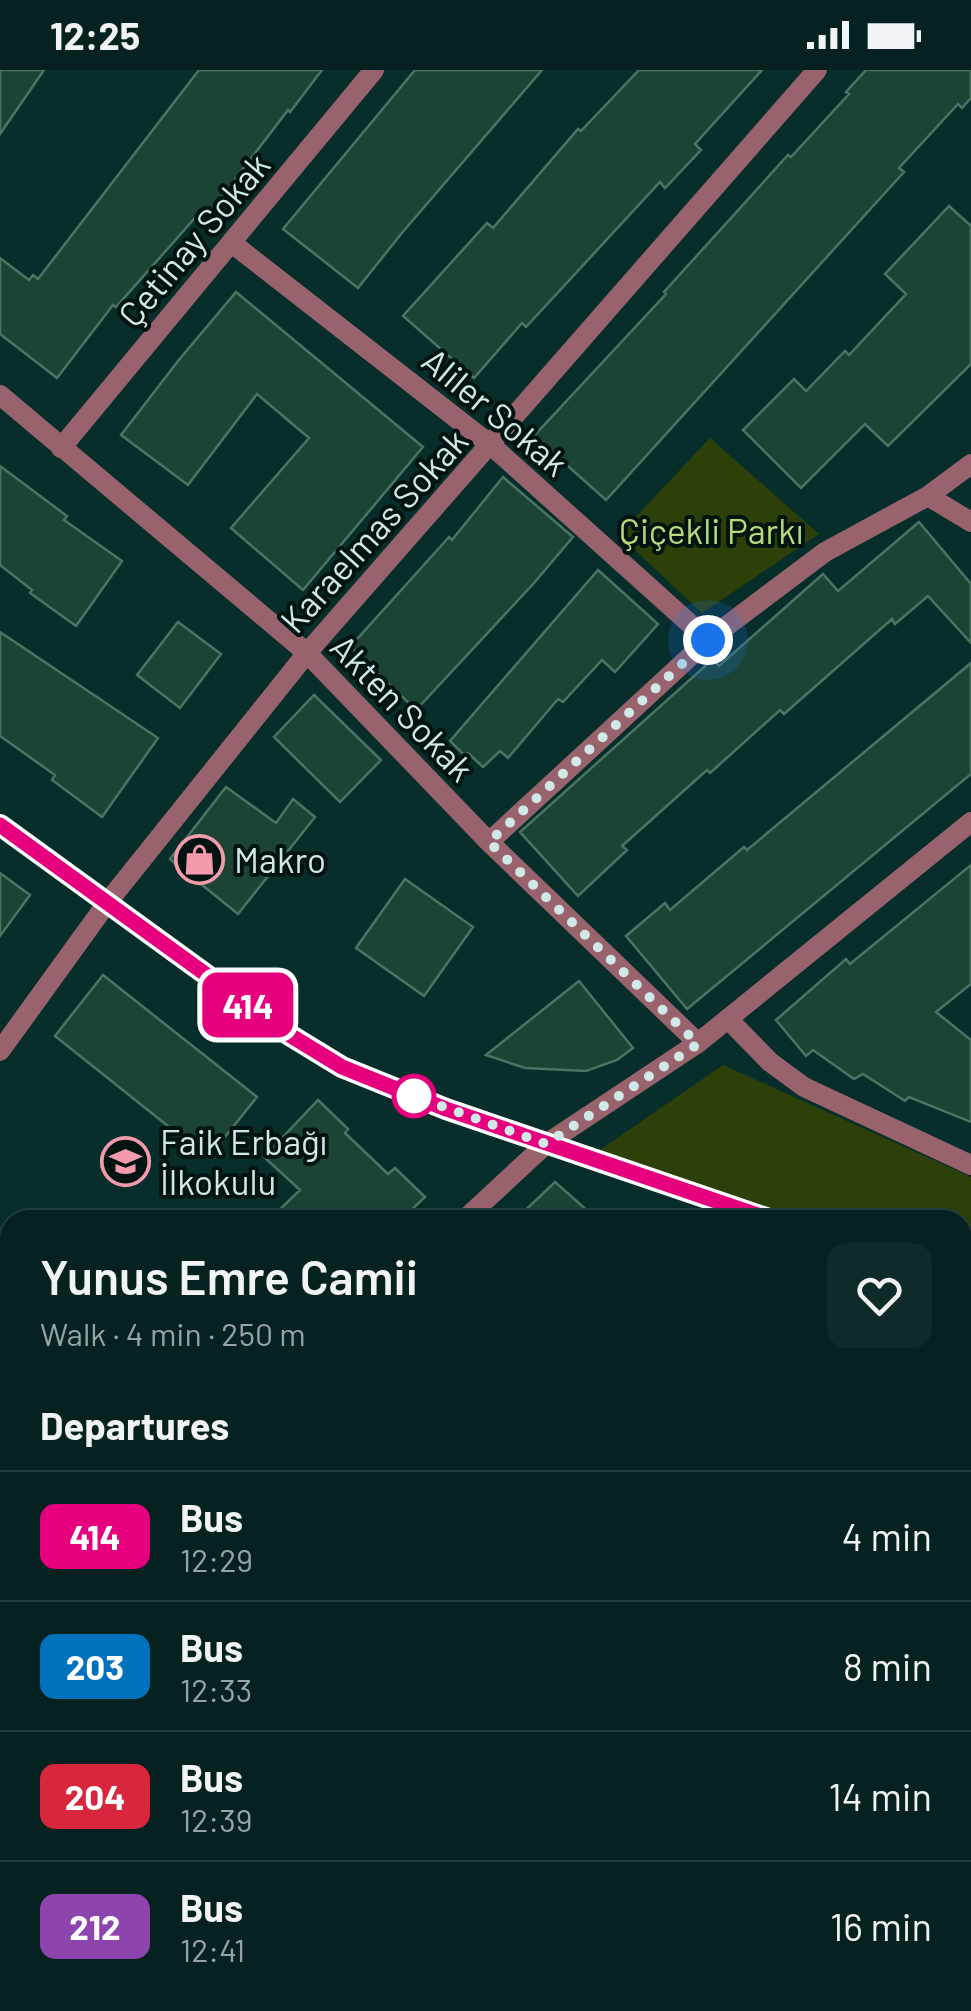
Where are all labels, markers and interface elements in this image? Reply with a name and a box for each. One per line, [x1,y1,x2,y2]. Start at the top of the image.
text: 12:25 [50,12,140,58]
street label: Çetinay Sokak [108,144,278,334]
street label: Aliler Sokak [415,338,577,484]
street label: Karaelmas Sokak [271,420,475,640]
park label: Çiçekli Parkı [619,509,803,551]
your location [683,615,733,665]
street label: Akten Sokak [323,625,483,789]
shop icon: Makro [173,833,225,885]
place label: Makro [234,838,326,880]
line badge: 414 [190,972,306,1038]
text: 414 [222,984,274,1026]
unlabelled marker [393,1075,435,1117]
place label: Faik Erbağı İlkokulu [160,1120,327,1202]
school or university icon: Faik Erbağı İlkokulu [99,1135,151,1187]
button: heart [827,1243,932,1348]
text: Yunus Emre Camii [40,1247,418,1305]
text: Walk · 4 min · 250 m [40,1314,306,1352]
text: Departures [40,1402,229,1448]
text: Bus [180,1494,243,1540]
text: 4 min [842,1513,932,1559]
text: 414 [69,1515,121,1557]
text: 12:29 [180,1540,253,1578]
text: Bus [180,1624,243,1670]
text: 8 min [843,1643,932,1689]
text: 203 [66,1645,124,1687]
text: 12:33 [180,1670,252,1708]
text: Bus [180,1754,243,1800]
text: 14 min [829,1773,932,1819]
text: 204 [65,1775,125,1817]
text: 12:39 [180,1800,252,1838]
text: Bus [180,1884,243,1930]
text: 16 min [830,1903,932,1949]
text: 212 [69,1905,121,1947]
text: 12:41 [180,1930,245,1968]

